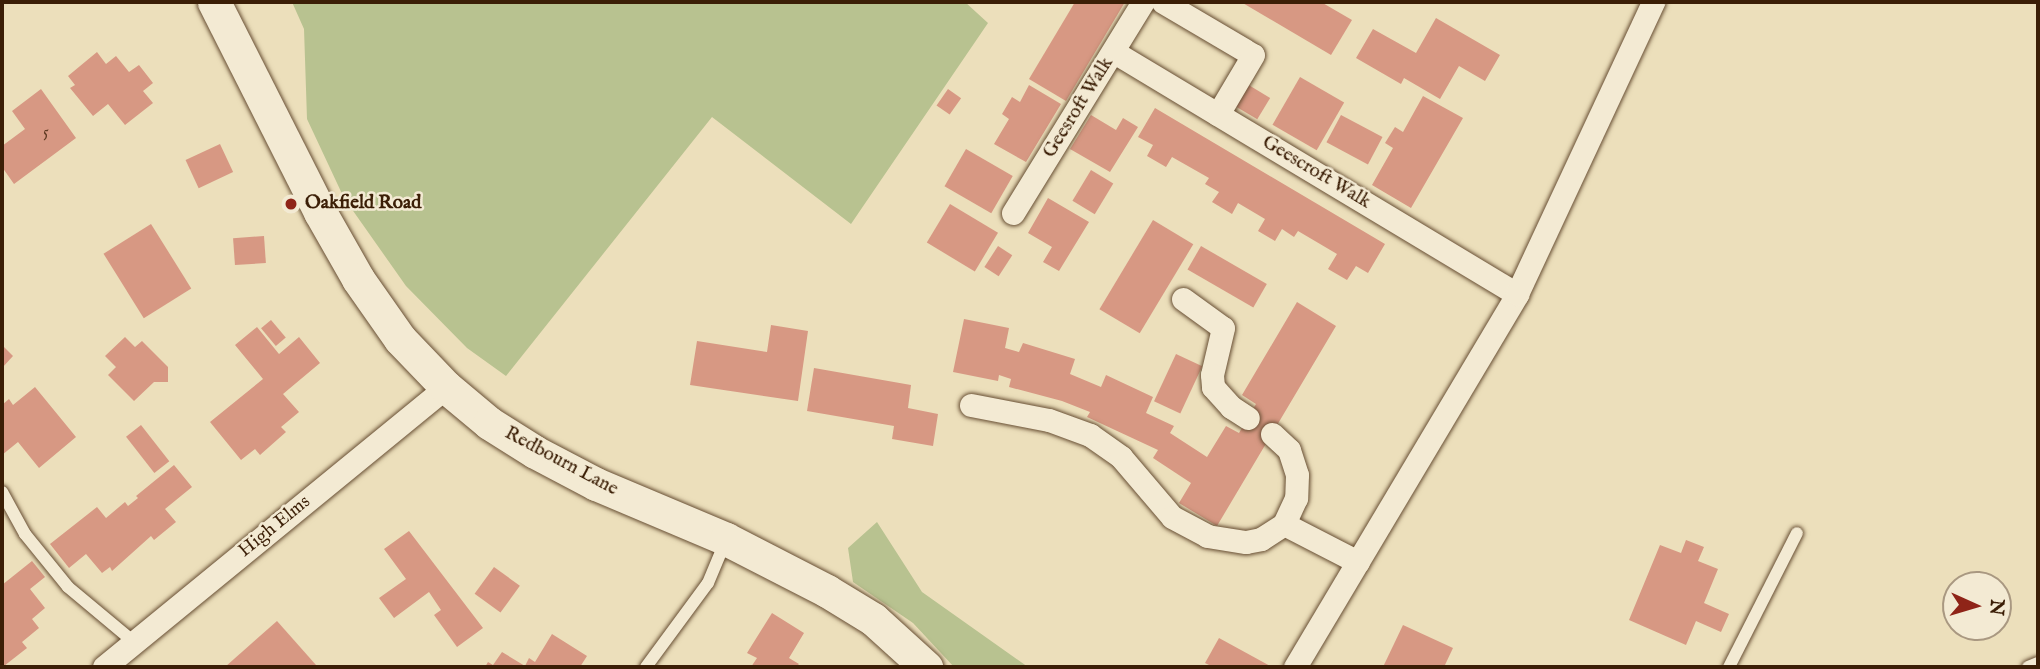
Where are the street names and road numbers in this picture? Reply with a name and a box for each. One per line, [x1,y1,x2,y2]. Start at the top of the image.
street label: Geesroft Walk [1039,53,1119,163]
street label: Geescroft Walk [1258,132,1374,214]
street label: Redbourn Lane [500,423,622,501]
street label: High Elms [235,491,315,563]

